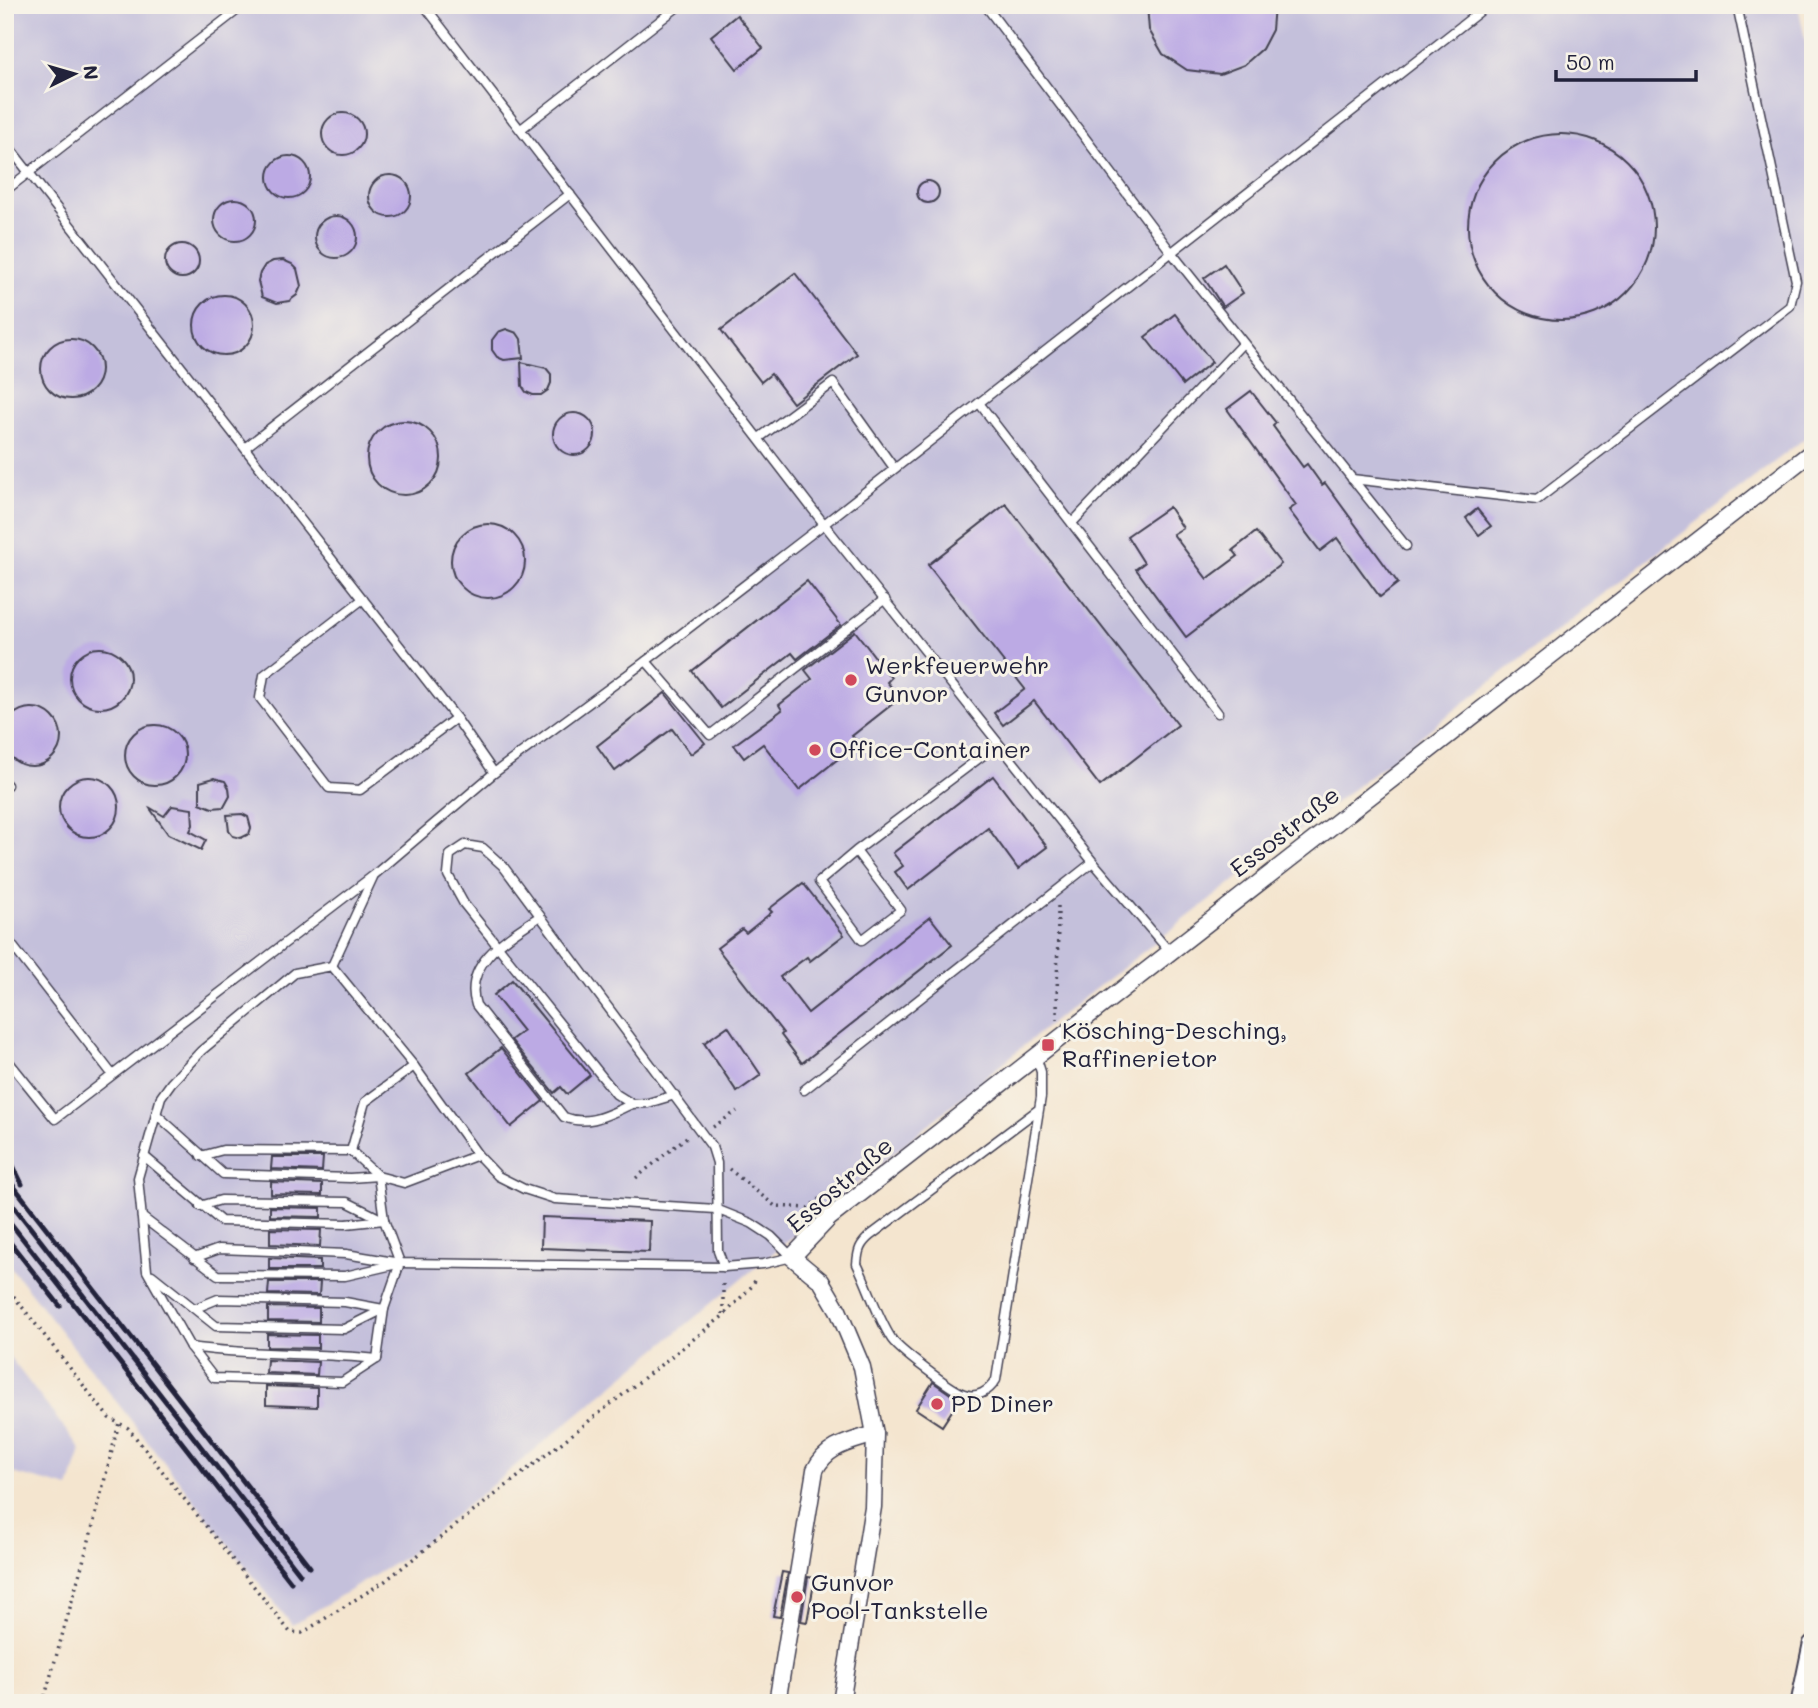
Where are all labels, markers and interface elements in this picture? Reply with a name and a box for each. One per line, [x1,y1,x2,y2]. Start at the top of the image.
north arrow [38,38,108,108]
scale bar [1556,38,1696,82]
text: 50 m [1566,48,1615,75]
text: N [78,64,105,81]
place label: Werkfeuerwehr Gunvor [865,649,1049,708]
marker: Werkfeuerwehr Gunvor [843,672,859,688]
place label: Office-Container [829,733,1031,764]
marker: Office-Container [807,742,823,758]
street label: Essostraße [1223,778,1345,883]
place label: Kösching-Desching, Raffinerietor [1062,1014,1287,1073]
marker: Kösching-Desching, Raffinerietor [1040,1037,1056,1053]
street label: Essostraße [780,1129,898,1238]
place label: PD Diner [951,1387,1054,1418]
marker: PD Diner [929,1396,945,1412]
place label: Gunvor Pool-Tankstelle [811,1566,989,1625]
marker: Gunvor Pool-Tankstelle [789,1589,805,1605]

